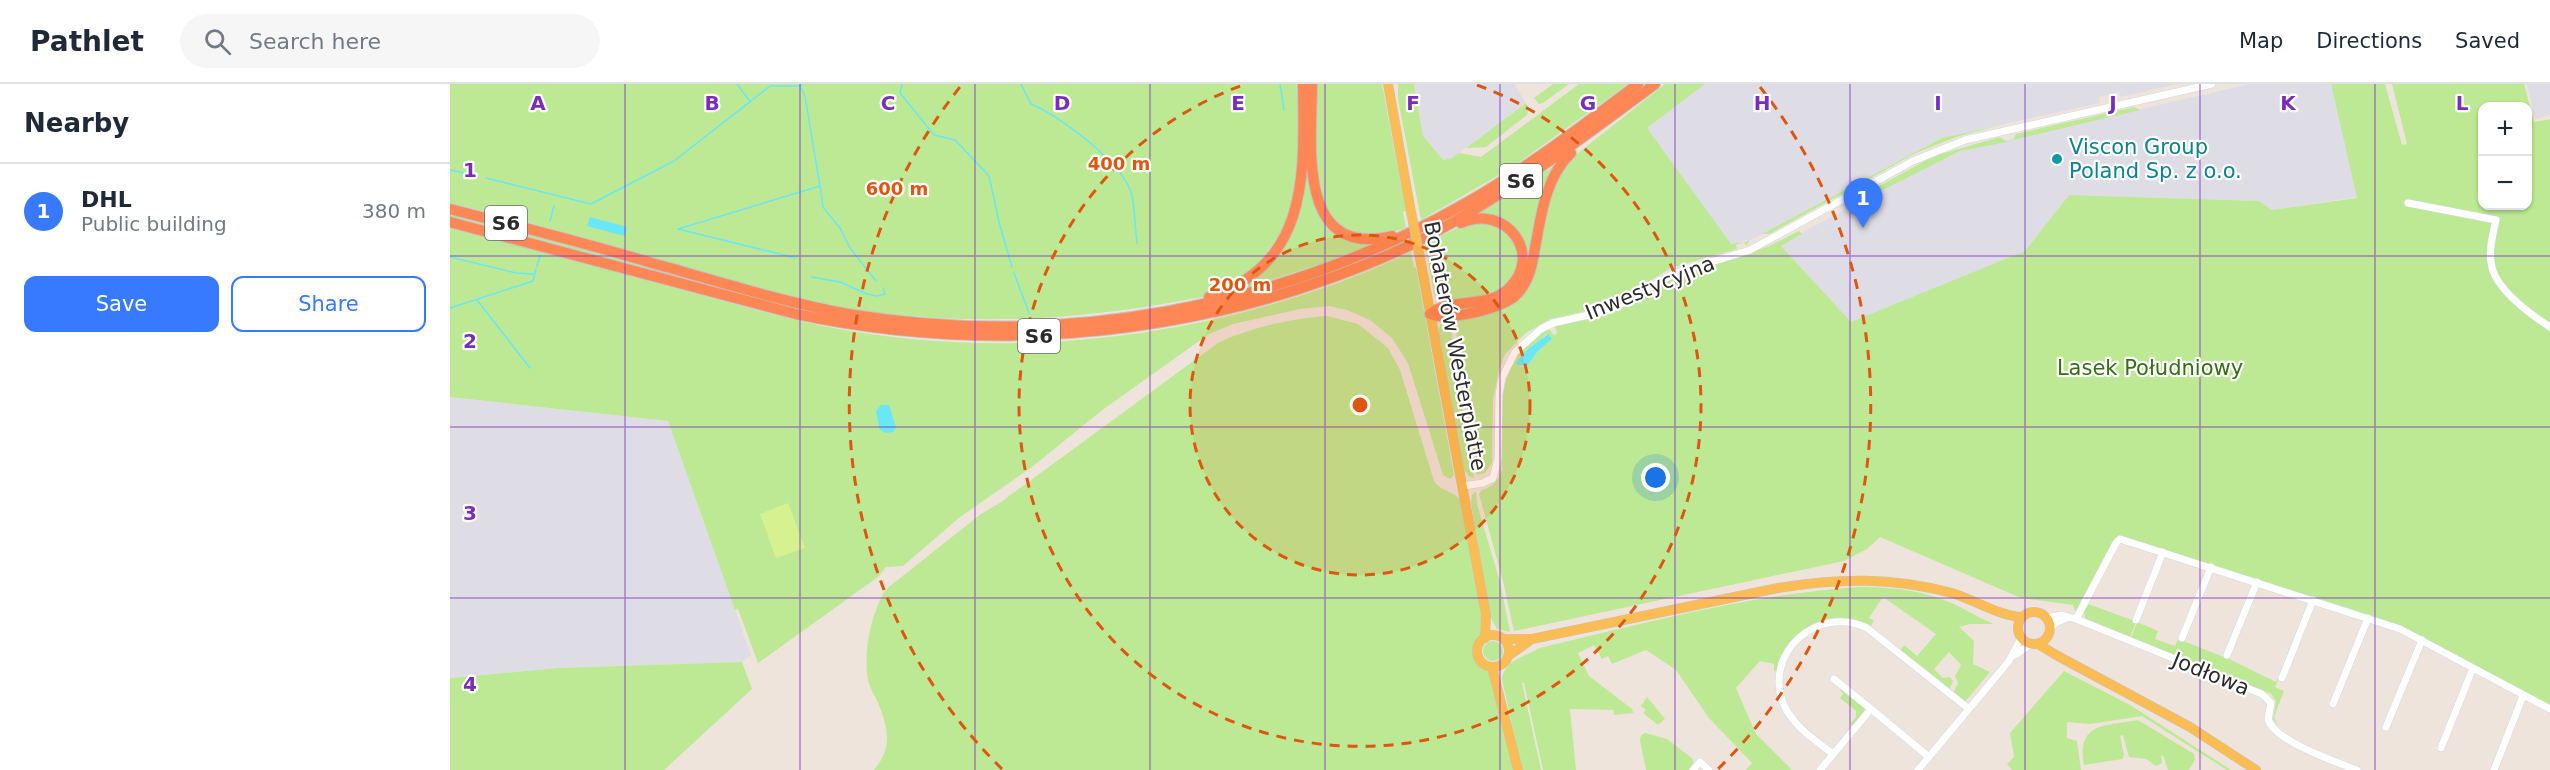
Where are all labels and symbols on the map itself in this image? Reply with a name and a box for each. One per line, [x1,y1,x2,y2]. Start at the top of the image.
text: A [530,91,546,115]
text: B [704,91,720,115]
text: C [881,91,895,115]
text: D [1054,91,1070,115]
text: E [1231,91,1245,115]
text: F [1406,91,1420,115]
text: G [1580,91,1596,115]
text: H [1754,91,1770,115]
text: I [1934,91,1942,115]
text: J [2107,91,2117,115]
text: K [2280,91,2297,115]
text: L [2456,91,2469,115]
place label: Viscon Group Poland Sp. z o.o. [2069,135,2242,183]
marker: Viscon Group Poland Sp. z o.o. [2050,152,2064,166]
text: 400 m [1088,153,1150,174]
text: 1 [463,158,477,182]
road number: S6 [1500,164,1542,198]
text: 600 m [866,178,928,199]
pin: 1 [1844,178,1882,228]
road number: S6 [485,206,527,240]
street label: Bohaterów Westerplatte [1419,219,1491,473]
street label: Inwestycyjna [1582,251,1718,325]
text: 200 m [1209,274,1271,295]
road number: S6 [1018,319,1060,353]
text: 2 [463,329,477,353]
park label: Lasek Południowy [2057,356,2243,380]
centre of rings [1350,395,1370,415]
your location [1641,463,1670,492]
text: 3 [463,501,477,525]
street label: Jodłowa [2167,647,2253,700]
text: 4 [463,672,477,696]

